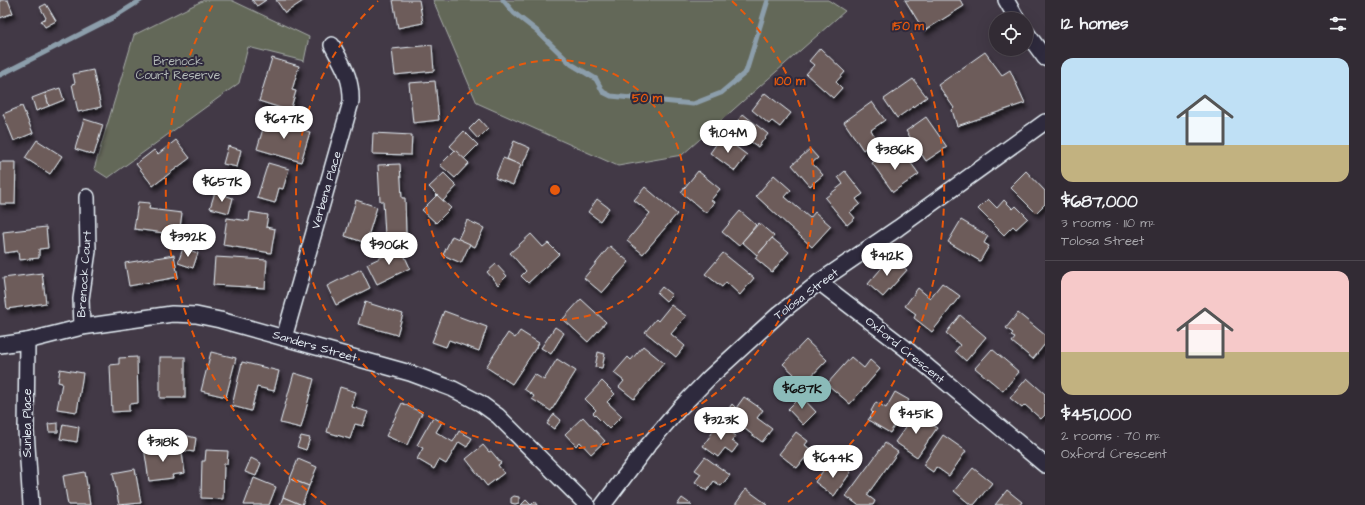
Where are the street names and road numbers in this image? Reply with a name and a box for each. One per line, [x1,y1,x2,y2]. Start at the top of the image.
street label: Verbena Place [307,149,346,231]
street label: Brenock Court [73,230,96,318]
street label: Tolosa Street [771,264,842,324]
street label: Oxford Crescent [861,313,948,388]
street label: Sanders Street [271,326,359,367]
street label: Sunlea Place [19,388,36,457]

